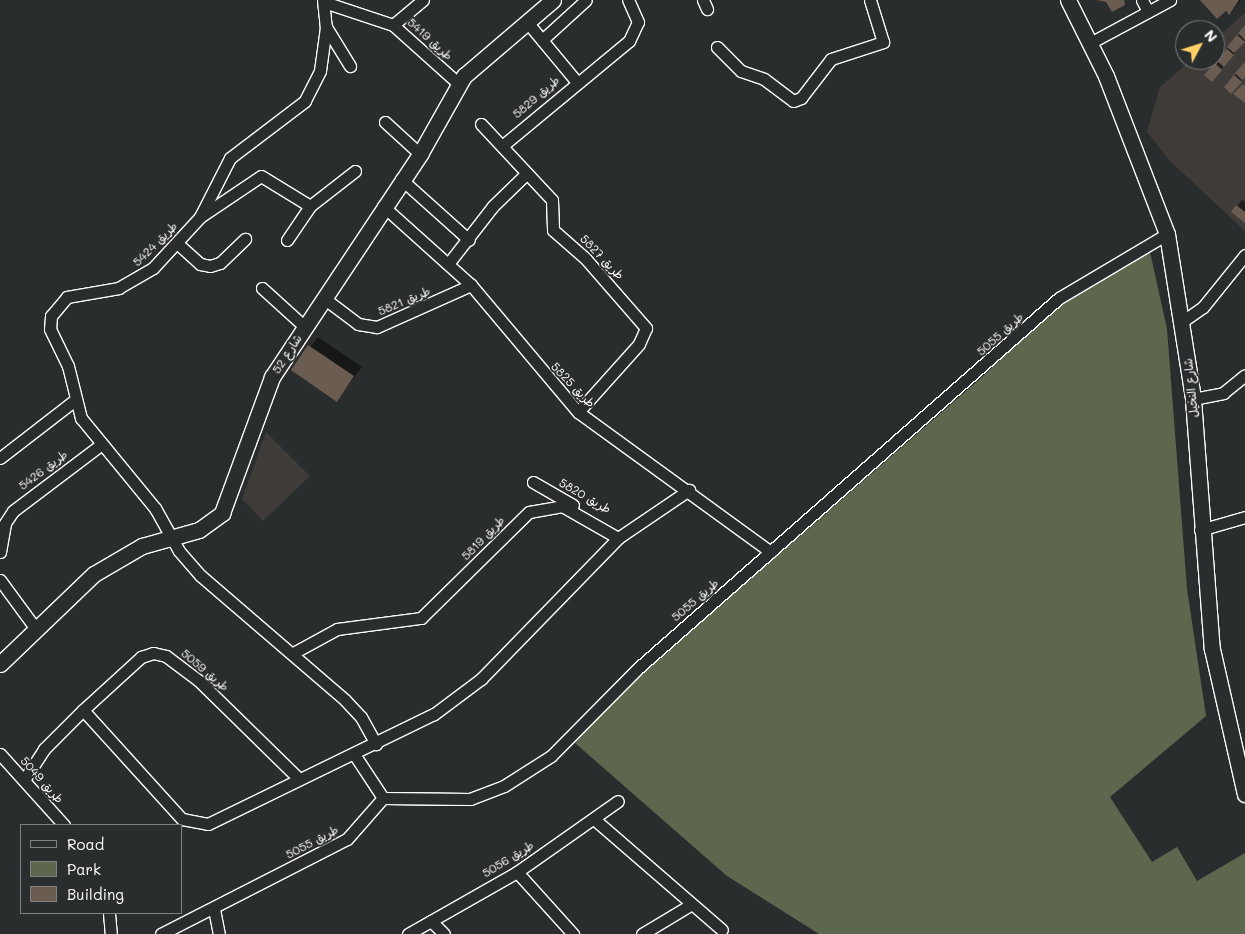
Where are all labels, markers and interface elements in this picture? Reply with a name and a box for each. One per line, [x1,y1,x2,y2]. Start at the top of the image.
street label: طريق 5419 [405,15,455,63]
north arrow [1175,20,1225,70]
text: N [1200,25,1222,46]
street label: طريق 5829 [510,73,562,121]
street label: طريق 5424 [130,219,180,269]
street label: طريق 5827 [577,232,627,282]
street label: طريق 5821 [376,284,432,318]
street label: طريق 5055 [974,309,1026,359]
street label: شارع 52 [269,332,305,376]
street label: شارع النخيل [1181,358,1201,418]
street label: طريق 5825 [548,360,598,410]
street label: طريق 5426 [16,447,70,493]
street label: طريق 5820 [557,475,613,517]
street label: طريق 5819 [458,513,508,563]
street label: طريق 5055 [669,576,721,624]
street label: طريق 5059 [178,646,232,694]
street label: طريق 5049 [17,754,67,806]
street label: طريق 5055 [283,822,341,862]
legend [20,824,182,914]
text: Road [67,834,104,854]
street label: طريق 5056 [480,838,536,880]
text: Park [67,859,101,879]
text: Building [67,884,124,904]

